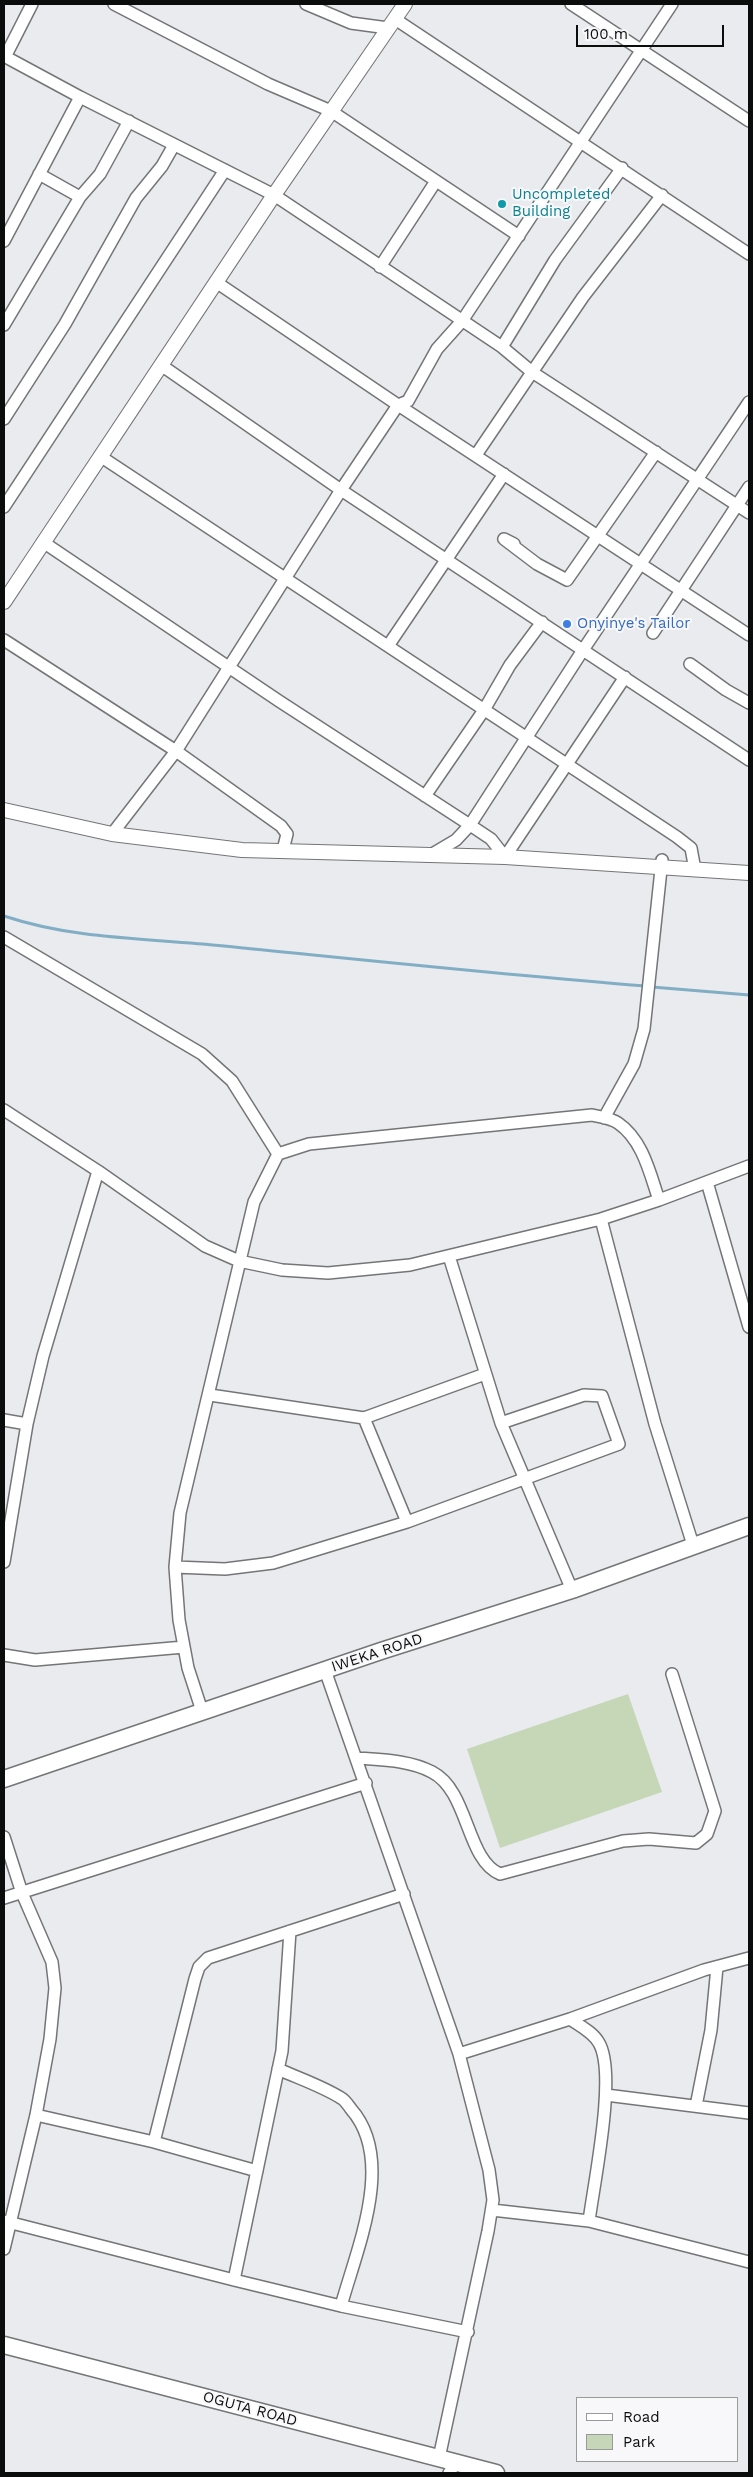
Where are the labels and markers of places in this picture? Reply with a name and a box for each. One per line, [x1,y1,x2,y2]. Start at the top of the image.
place label: Uncompleted Building [512,186,610,221]
marker: Uncompleted Building [496,198,508,210]
place label: Onyinye's Tailor [577,615,690,633]
marker: Onyinye's Tailor [561,618,573,630]

